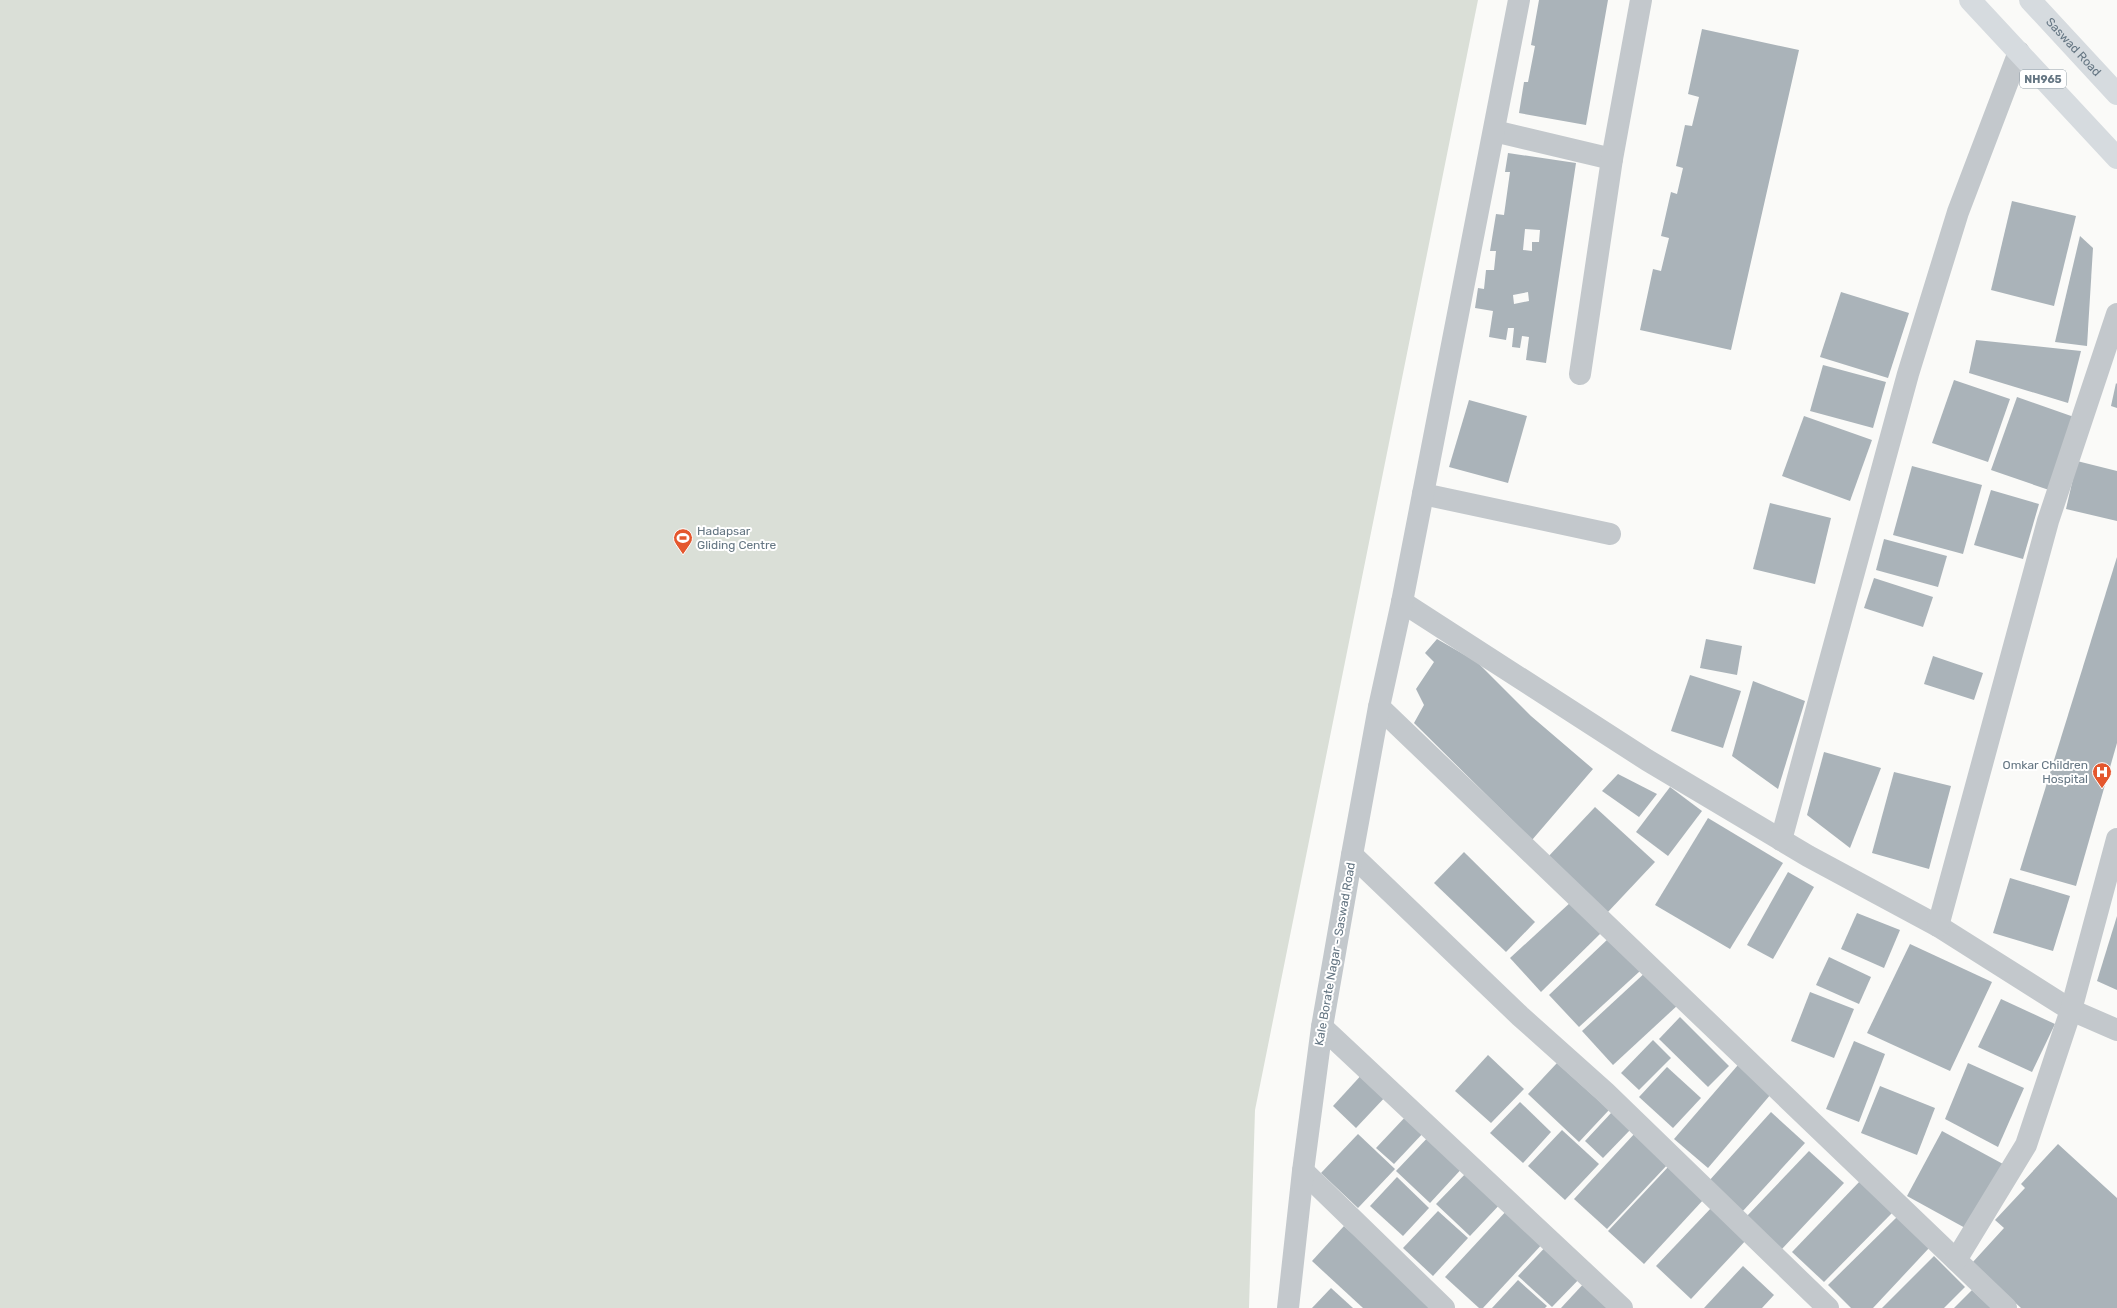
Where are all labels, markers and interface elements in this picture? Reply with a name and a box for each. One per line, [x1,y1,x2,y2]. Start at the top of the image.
street label: Saswad Road [2043,15,2104,79]
road number: NH965 [2020,70,2066,88]
place label: Hadapsar Gliding Centre [697,524,776,552]
sports icon: Hadapsar Gliding Centre [672,527,694,555]
place label: Omkar Children Hospital [2003,758,2088,786]
hospital icon: Omkar Children Hospital [2091,761,2113,789]
street label: Kale Borate Nagar - Saswad Road [1312,861,1358,1047]

